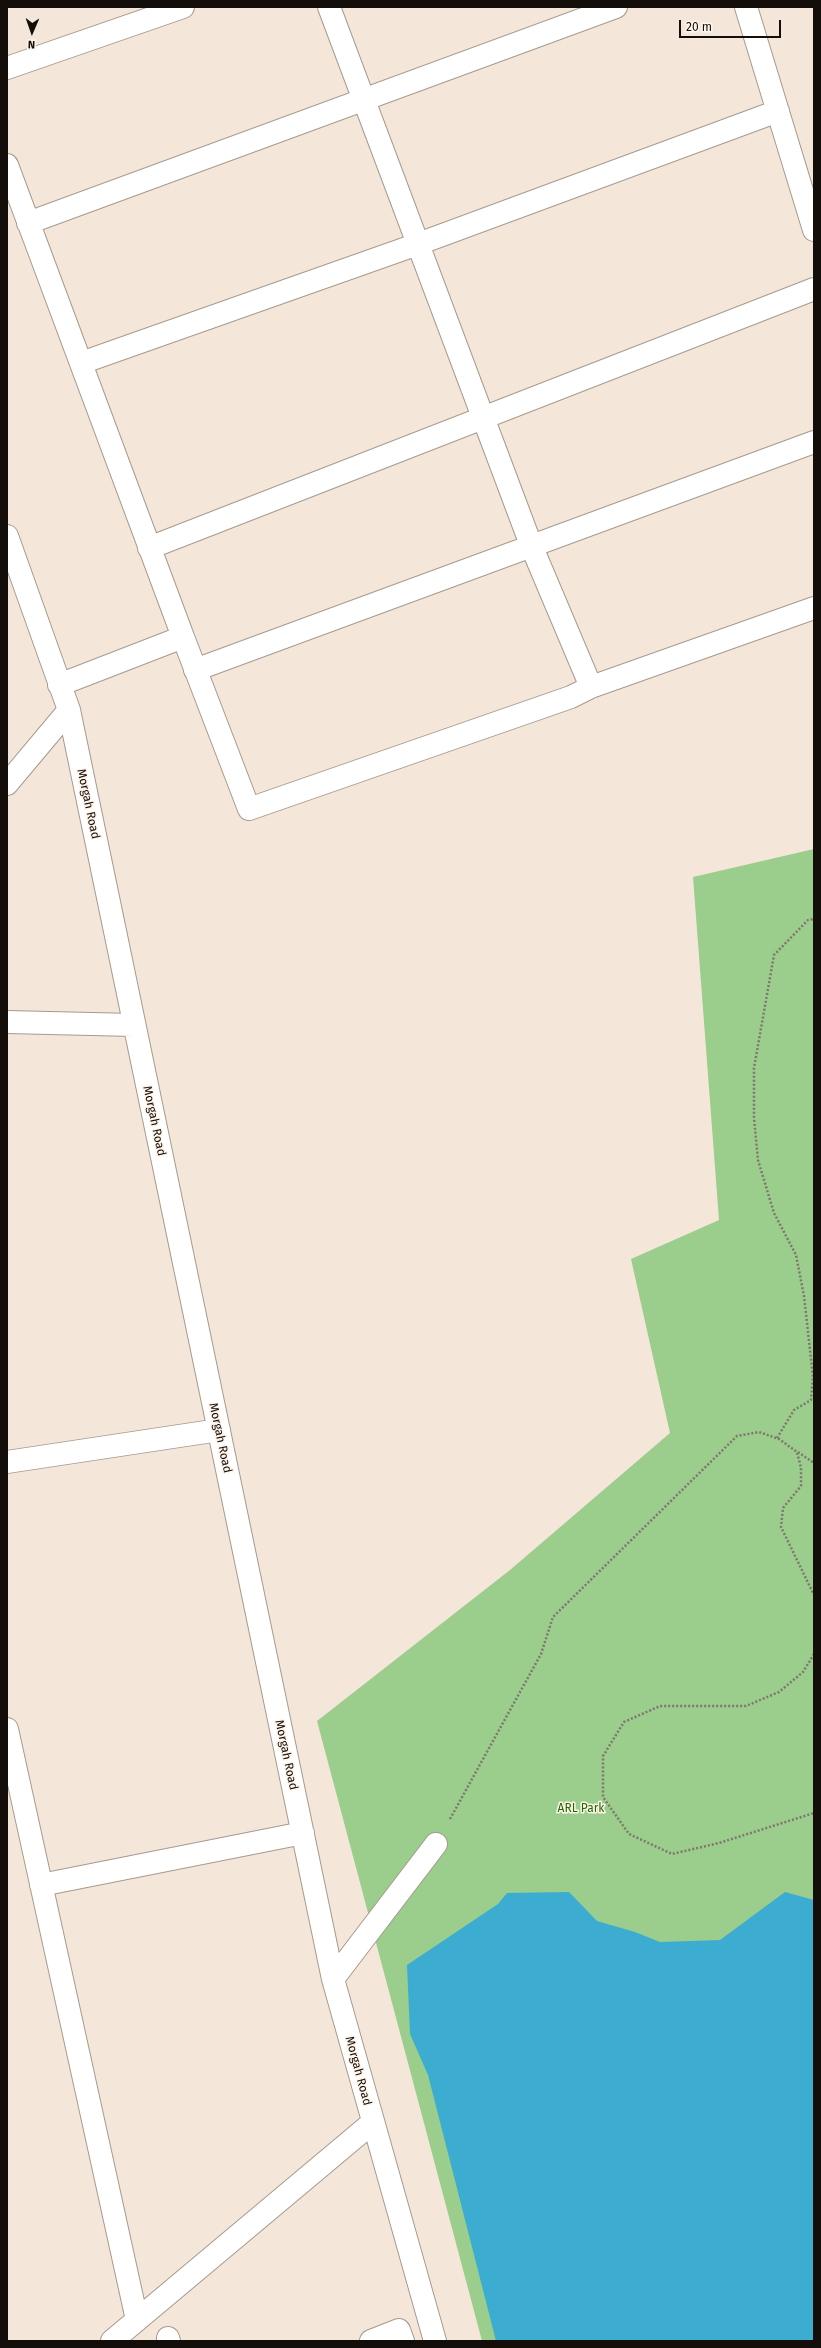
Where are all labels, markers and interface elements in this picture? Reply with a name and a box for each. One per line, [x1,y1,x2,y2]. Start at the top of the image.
north arrow [12,12,52,52]
scale bar [681,12,783,38]
text: 20 m [686,20,712,34]
text: N [28,38,35,51]
street label: Morgah Road [74,768,102,840]
street label: Morgah Road [140,1085,168,1157]
street label: Morgah Road [206,1402,234,1474]
street label: Morgah Road [272,1719,300,1791]
park label: ARL Park [558,1802,604,1816]
street label: Morgah Road [342,2035,374,2107]

